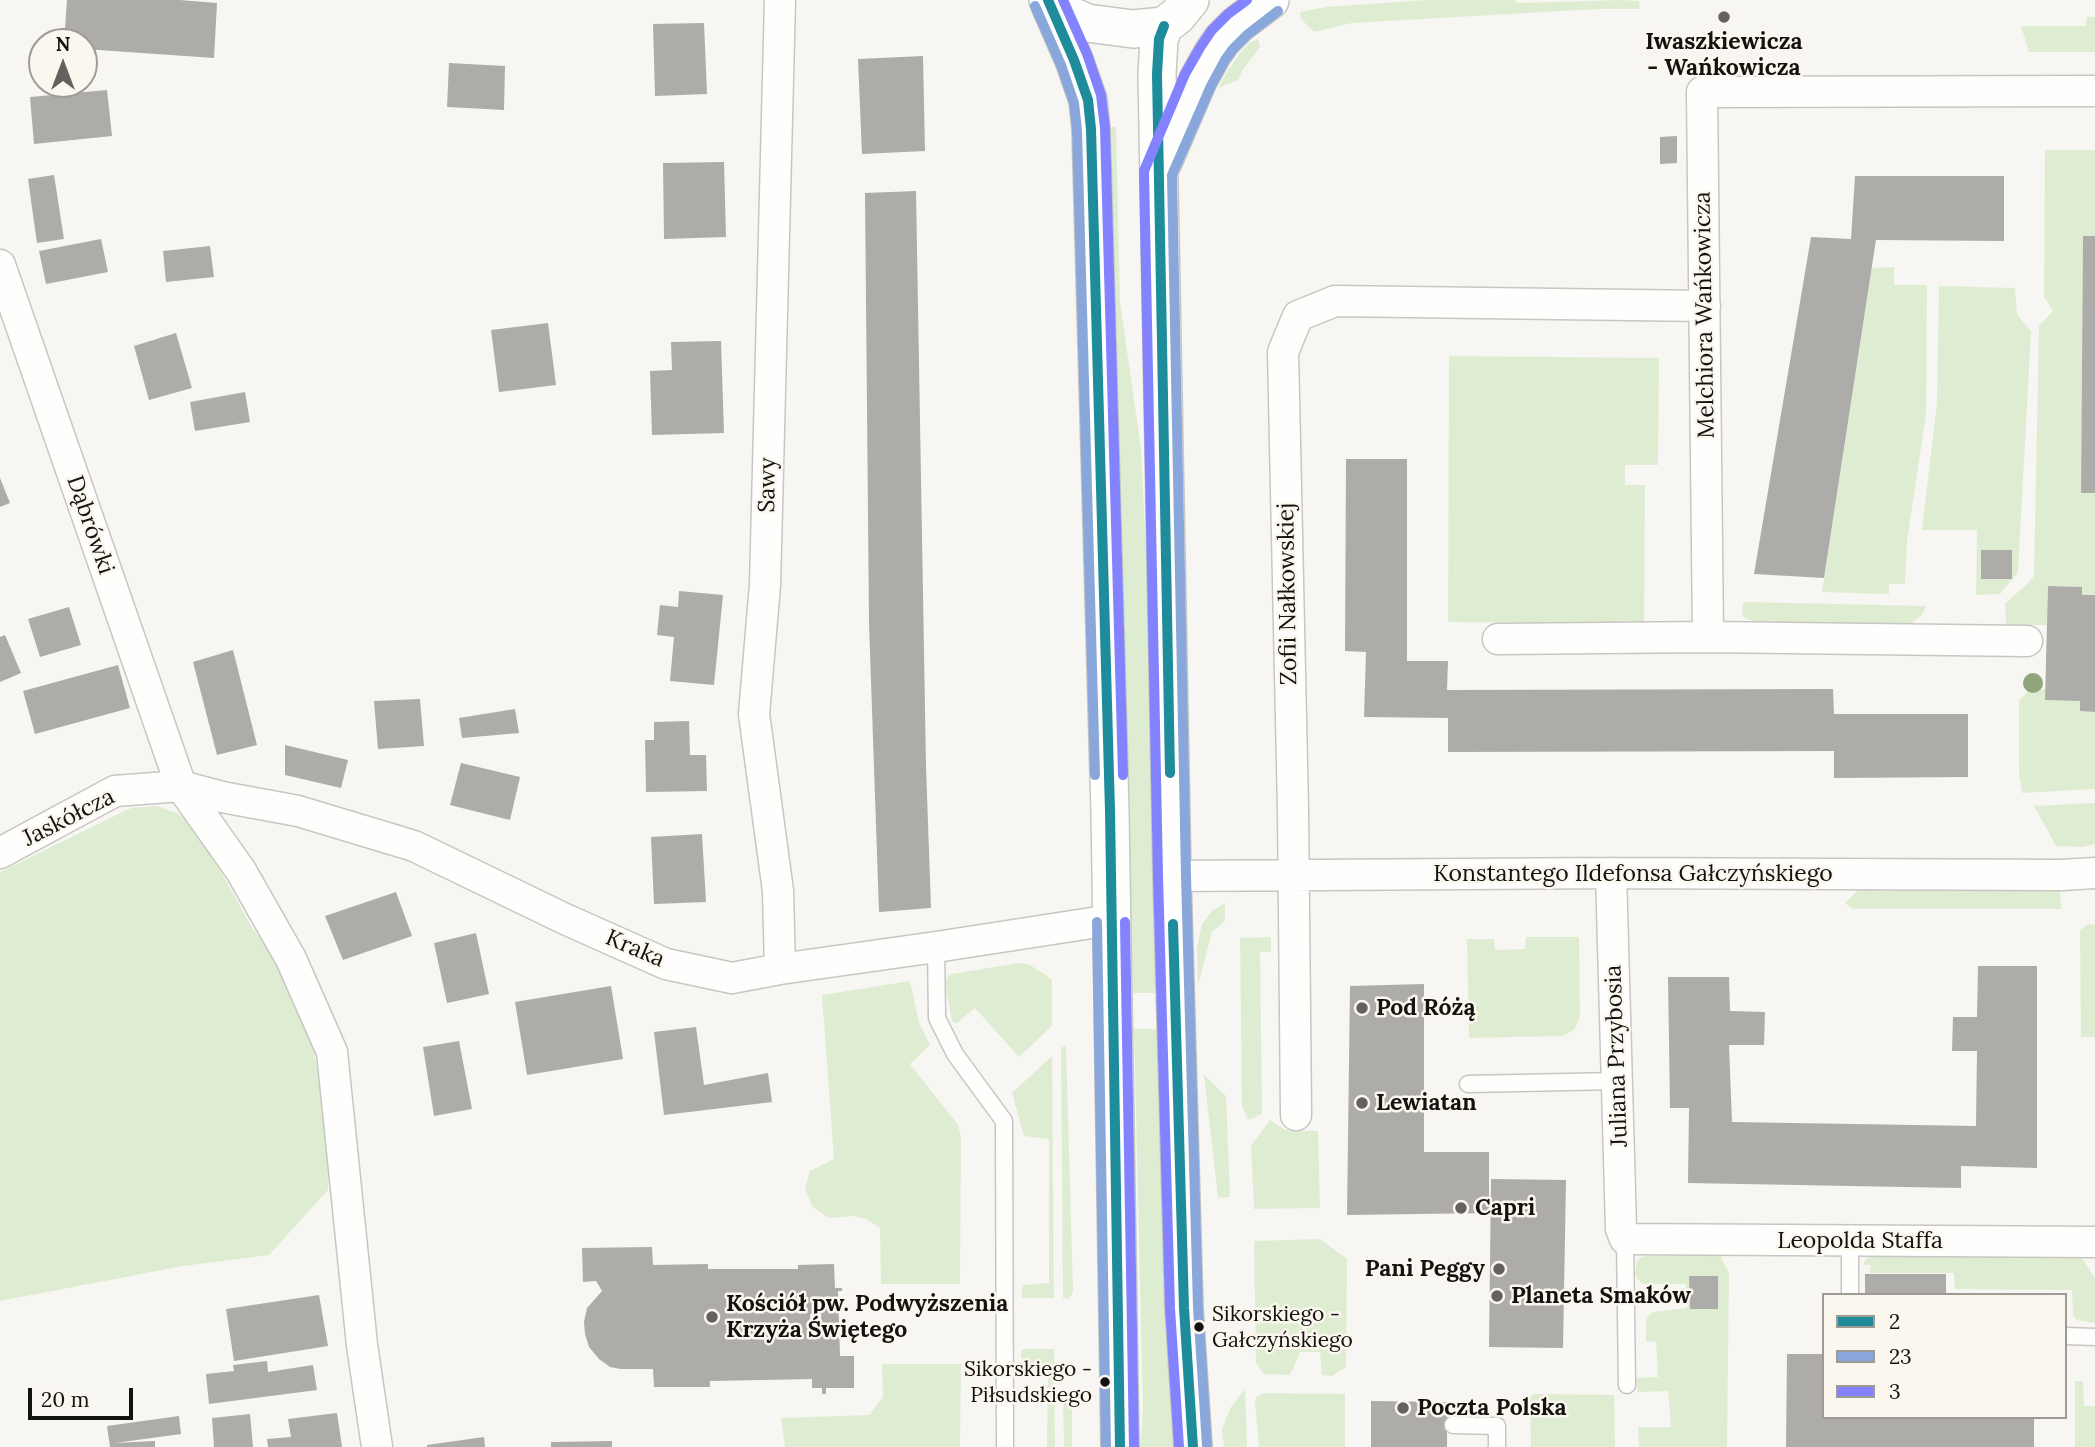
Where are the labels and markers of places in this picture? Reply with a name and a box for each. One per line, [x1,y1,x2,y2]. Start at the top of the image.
marker: Iwaszkiewicza - Wańkowicza [1716,9,1732,25]
place label: Iwaszkiewicza - Wańkowicza [1645,28,1803,82]
place label: Pod Różą [1376,994,1475,1022]
marker: Pod Różą [1354,1000,1370,1016]
place label: Lewiatan [1376,1089,1477,1117]
marker: Lewiatan [1354,1095,1370,1111]
place label: Capri [1475,1194,1535,1222]
marker: Capri [1453,1200,1469,1216]
place label: Pani Peggy [1365,1255,1485,1283]
marker: Pani Peggy [1491,1261,1507,1277]
place label: Planeta Smaków [1511,1282,1691,1310]
marker: Planeta Smaków [1489,1288,1505,1304]
place label: Kościół pw. Podwyższenia Krzyża Świętego [726,1290,1008,1344]
place label: Sikorskiego - Gałczyńskiego [1212,1302,1353,1352]
marker: Kościół pw. Podwyższenia Krzyża Świętego [704,1309,720,1325]
marker: Sikorskiego - Gałczyńskiego [1192,1320,1206,1334]
place label: Sikorskiego - Piłsudskiego [964,1357,1092,1407]
marker: Sikorskiego - Piłsudskiego [1098,1375,1112,1389]
place label: Poczta Polska [1417,1394,1567,1422]
marker: Poczta Polska [1395,1400,1411,1416]

